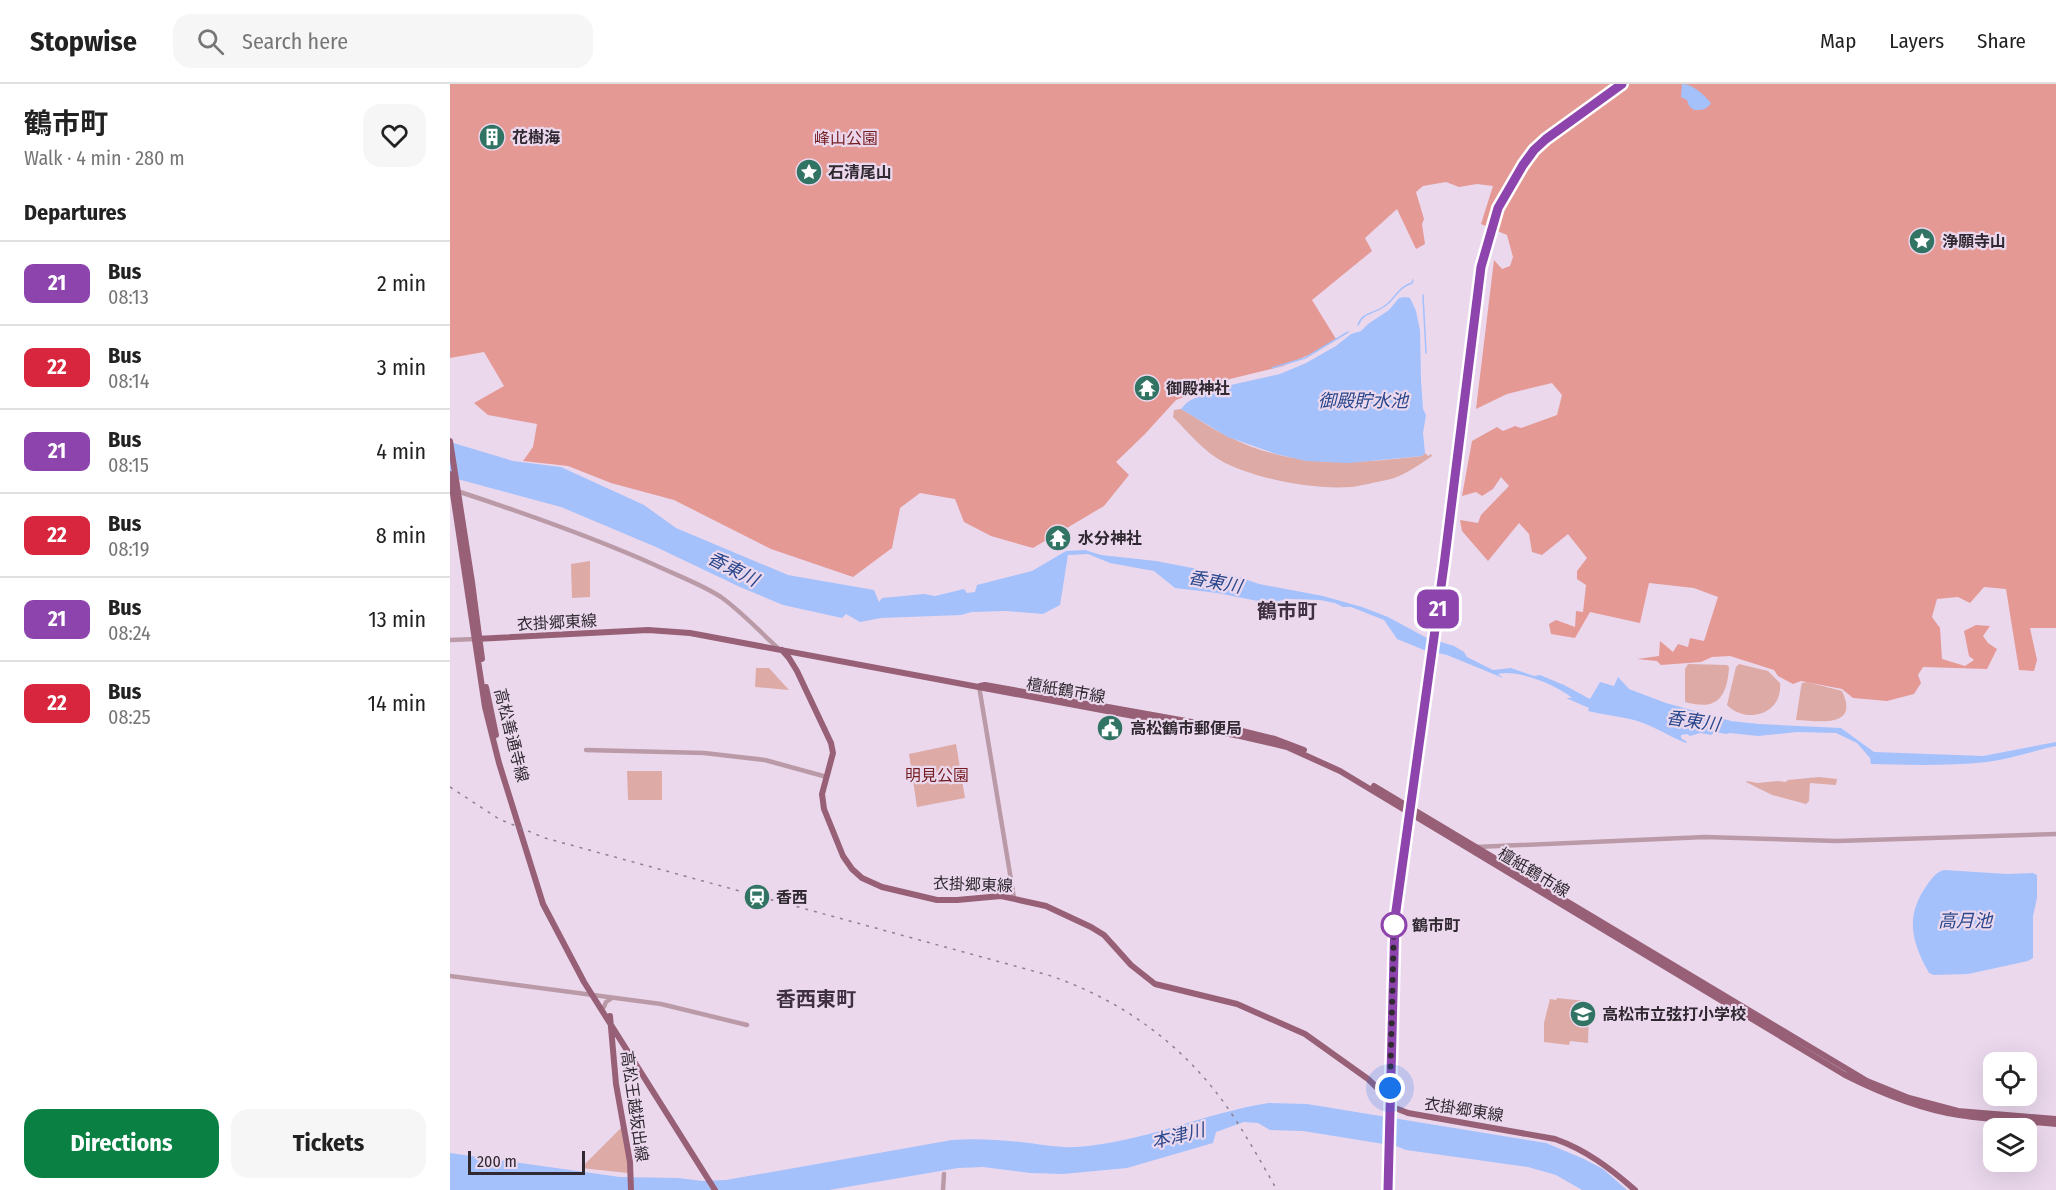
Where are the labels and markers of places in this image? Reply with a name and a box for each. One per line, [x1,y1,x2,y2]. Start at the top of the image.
building icon: 花樹海 [477,122,507,152]
place label: 花樹海 [512,128,560,147]
place icon: 石清尾山 [794,157,824,187]
place label: 石清尾山 [828,163,892,182]
place icon: 浄願寺山 [1907,226,1937,256]
place label: 浄願寺山 [1942,232,2006,251]
temple icon: 御殿神社 [1132,373,1162,403]
place label: 御殿神社 [1166,379,1230,398]
temple icon: 水分神社 [1043,523,1073,553]
place label: 水分神社 [1078,529,1142,548]
public building icon: 高松鶴市郵便局 [1095,713,1125,743]
place label: 高松鶴市郵便局 [1130,719,1242,738]
station icon: 香西 [742,882,772,912]
place label: 香西 [776,888,808,907]
marker: 鶴市町 [1381,912,1407,938]
place label: 鶴市町 [1412,916,1460,935]
school or university icon: 高松市立弦打小学校 [1568,999,1598,1029]
place label: 高松市立弦打小学校 [1602,1005,1746,1024]

